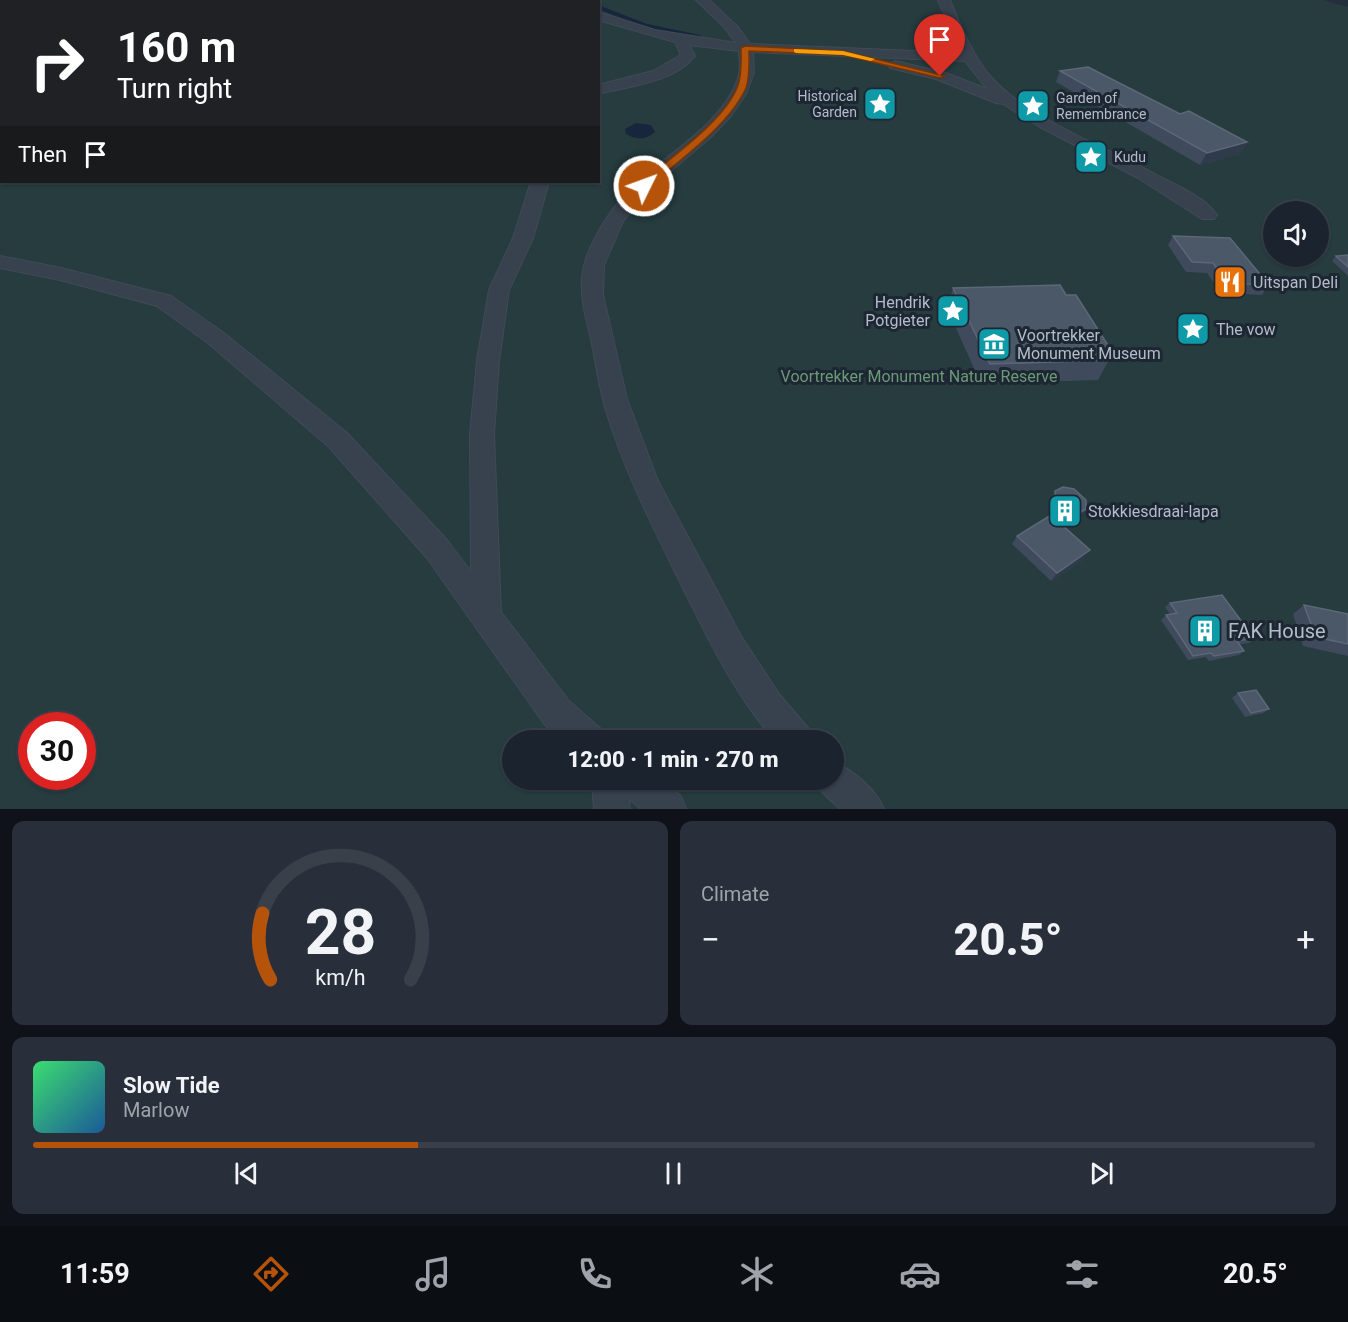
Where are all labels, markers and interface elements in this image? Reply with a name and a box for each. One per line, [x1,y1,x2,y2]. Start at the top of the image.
pin [914,14,965,76]
text: 160 m [117,23,236,72]
icon: arrive [923,23,956,56]
icon: right [18,24,96,102]
text: Turn right [117,73,232,105]
place icon: Historical Garden [862,86,898,122]
place label: Historical Garden [797,88,857,120]
place icon: Garden of Remembrance [1015,88,1051,124]
place label: Garden of Remembrance [1056,90,1146,122]
icon: arrive [79,138,112,171]
place icon: Kudu [1073,139,1109,175]
text: Then [18,142,67,167]
place label: Kudu [1114,149,1146,165]
position arrow [612,154,676,218]
map controls [1263,201,1329,267]
button: sound [1263,201,1329,267]
restaurant icon: Uitspan Deli [1212,264,1248,300]
place label: Uitspan Deli [1253,273,1338,292]
place label: Hendrik Potgieter [865,293,931,330]
place icon: Hendrik Potgieter [935,293,971,329]
place icon: The vow [1175,311,1211,347]
place label: The vow [1216,320,1276,339]
museum icon: Voortrekker Monument Museum [976,326,1012,362]
place label: Voortrekker Monument Museum [1017,326,1161,363]
park label: Voortrekker Monument Nature Reserve [781,367,1057,386]
building icon: Stokkiesdraai-lapa [1047,493,1083,529]
place label: Stokkiesdraai-lapa [1088,502,1219,521]
building icon: FAK House [1187,613,1223,649]
place label: FAK House [1228,619,1326,643]
speed limit sign: 30 [18,712,96,790]
text: 12:00 · 1 min · 270 m [568,747,778,772]
text: Climate [701,882,769,906]
text: 28 [304,896,376,969]
text: 20.5° [954,913,1063,966]
text: − [701,920,720,959]
text: + [1296,920,1315,959]
text: km/h [315,965,365,990]
text: Slow Tide [123,1073,220,1098]
text: Marlow [123,1098,189,1122]
icon: previous [230,1157,263,1190]
icon: pause [657,1157,690,1190]
icon: next [1085,1157,1118,1190]
icon: directions [250,1253,292,1295]
icon: music [412,1253,454,1295]
icon: phone [574,1253,616,1295]
icon: climate [736,1253,778,1295]
icon: car [899,1253,941,1295]
icon: filters [1061,1253,1103,1295]
text: 11:59 [60,1258,130,1290]
text: 20.5° [1223,1258,1288,1290]

